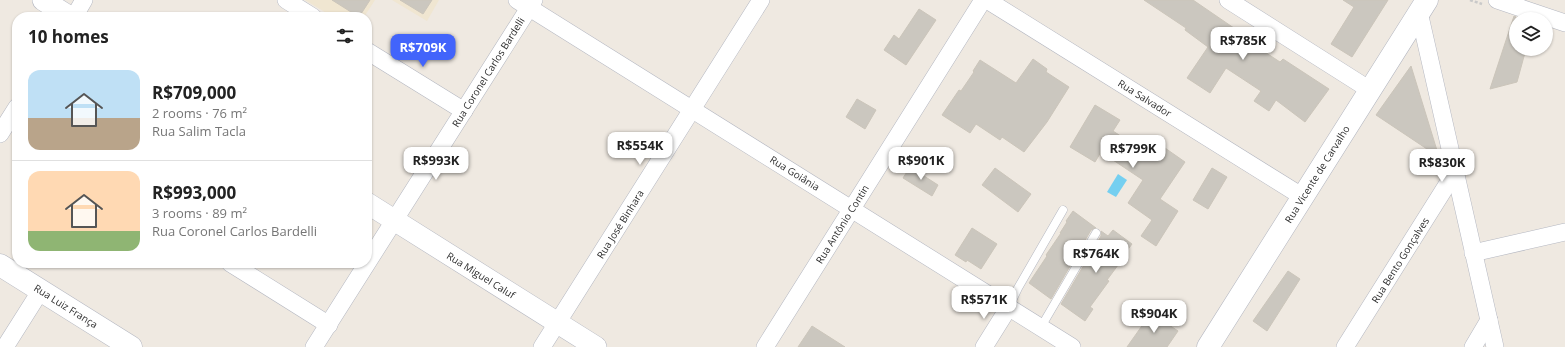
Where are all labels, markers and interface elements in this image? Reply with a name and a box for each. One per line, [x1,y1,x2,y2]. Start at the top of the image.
map controls [1509,12,1553,56]
button: layers [1509,12,1553,56]
street label: Rua Coronel Carlos Bardelli [448,14,528,130]
text: 10 homes [28,25,109,48]
icon: filters [334,25,356,47]
pin: R$785K [1210,27,1276,61]
text: R$785K [1220,31,1266,49]
pin: R$709K [390,34,456,68]
text: R$709K [400,38,446,56]
street label: Rua Salvador [1116,76,1174,120]
text: R$709,000 [152,81,236,104]
icon: home [60,86,108,134]
text: 2 rooms · 76 m² [152,104,247,122]
text: Rua Salim Tacla [152,122,246,140]
street label: Rua Vicente de Carvalho [1281,122,1353,226]
pin: R$554K [607,132,673,166]
pin: R$799K [1100,135,1166,169]
text: R$554K [617,136,663,154]
text: R$799K [1110,139,1156,157]
pin: R$993K [403,147,469,181]
pin: R$901K [888,147,954,181]
pin: R$830K [1409,149,1475,183]
text: R$993K [413,151,459,169]
text: R$901K [898,151,944,169]
street label: Rua Goiânia [768,152,822,194]
text: R$830K [1419,153,1465,171]
text: R$993,000 [152,181,236,204]
street label: Rua Antônio Contin [812,182,872,266]
icon: home [60,187,108,235]
street label: Rua José Binhara [593,187,647,261]
text: 3 rooms · 89 m² [152,204,247,222]
street label: Rua Bento Gonçalves [1368,214,1432,305]
text: Rua Coronel Carlos Bardelli [152,222,317,240]
pin: R$764K [1063,240,1129,274]
text: R$764K [1073,244,1119,262]
street label: Rua Miguel Caluf [444,248,518,302]
street label: Rua Luiz França [31,281,101,331]
pin: R$571K [951,286,1017,320]
text: R$571K [961,290,1007,308]
pin: R$904K [1121,300,1187,334]
text: R$904K [1131,304,1177,322]

